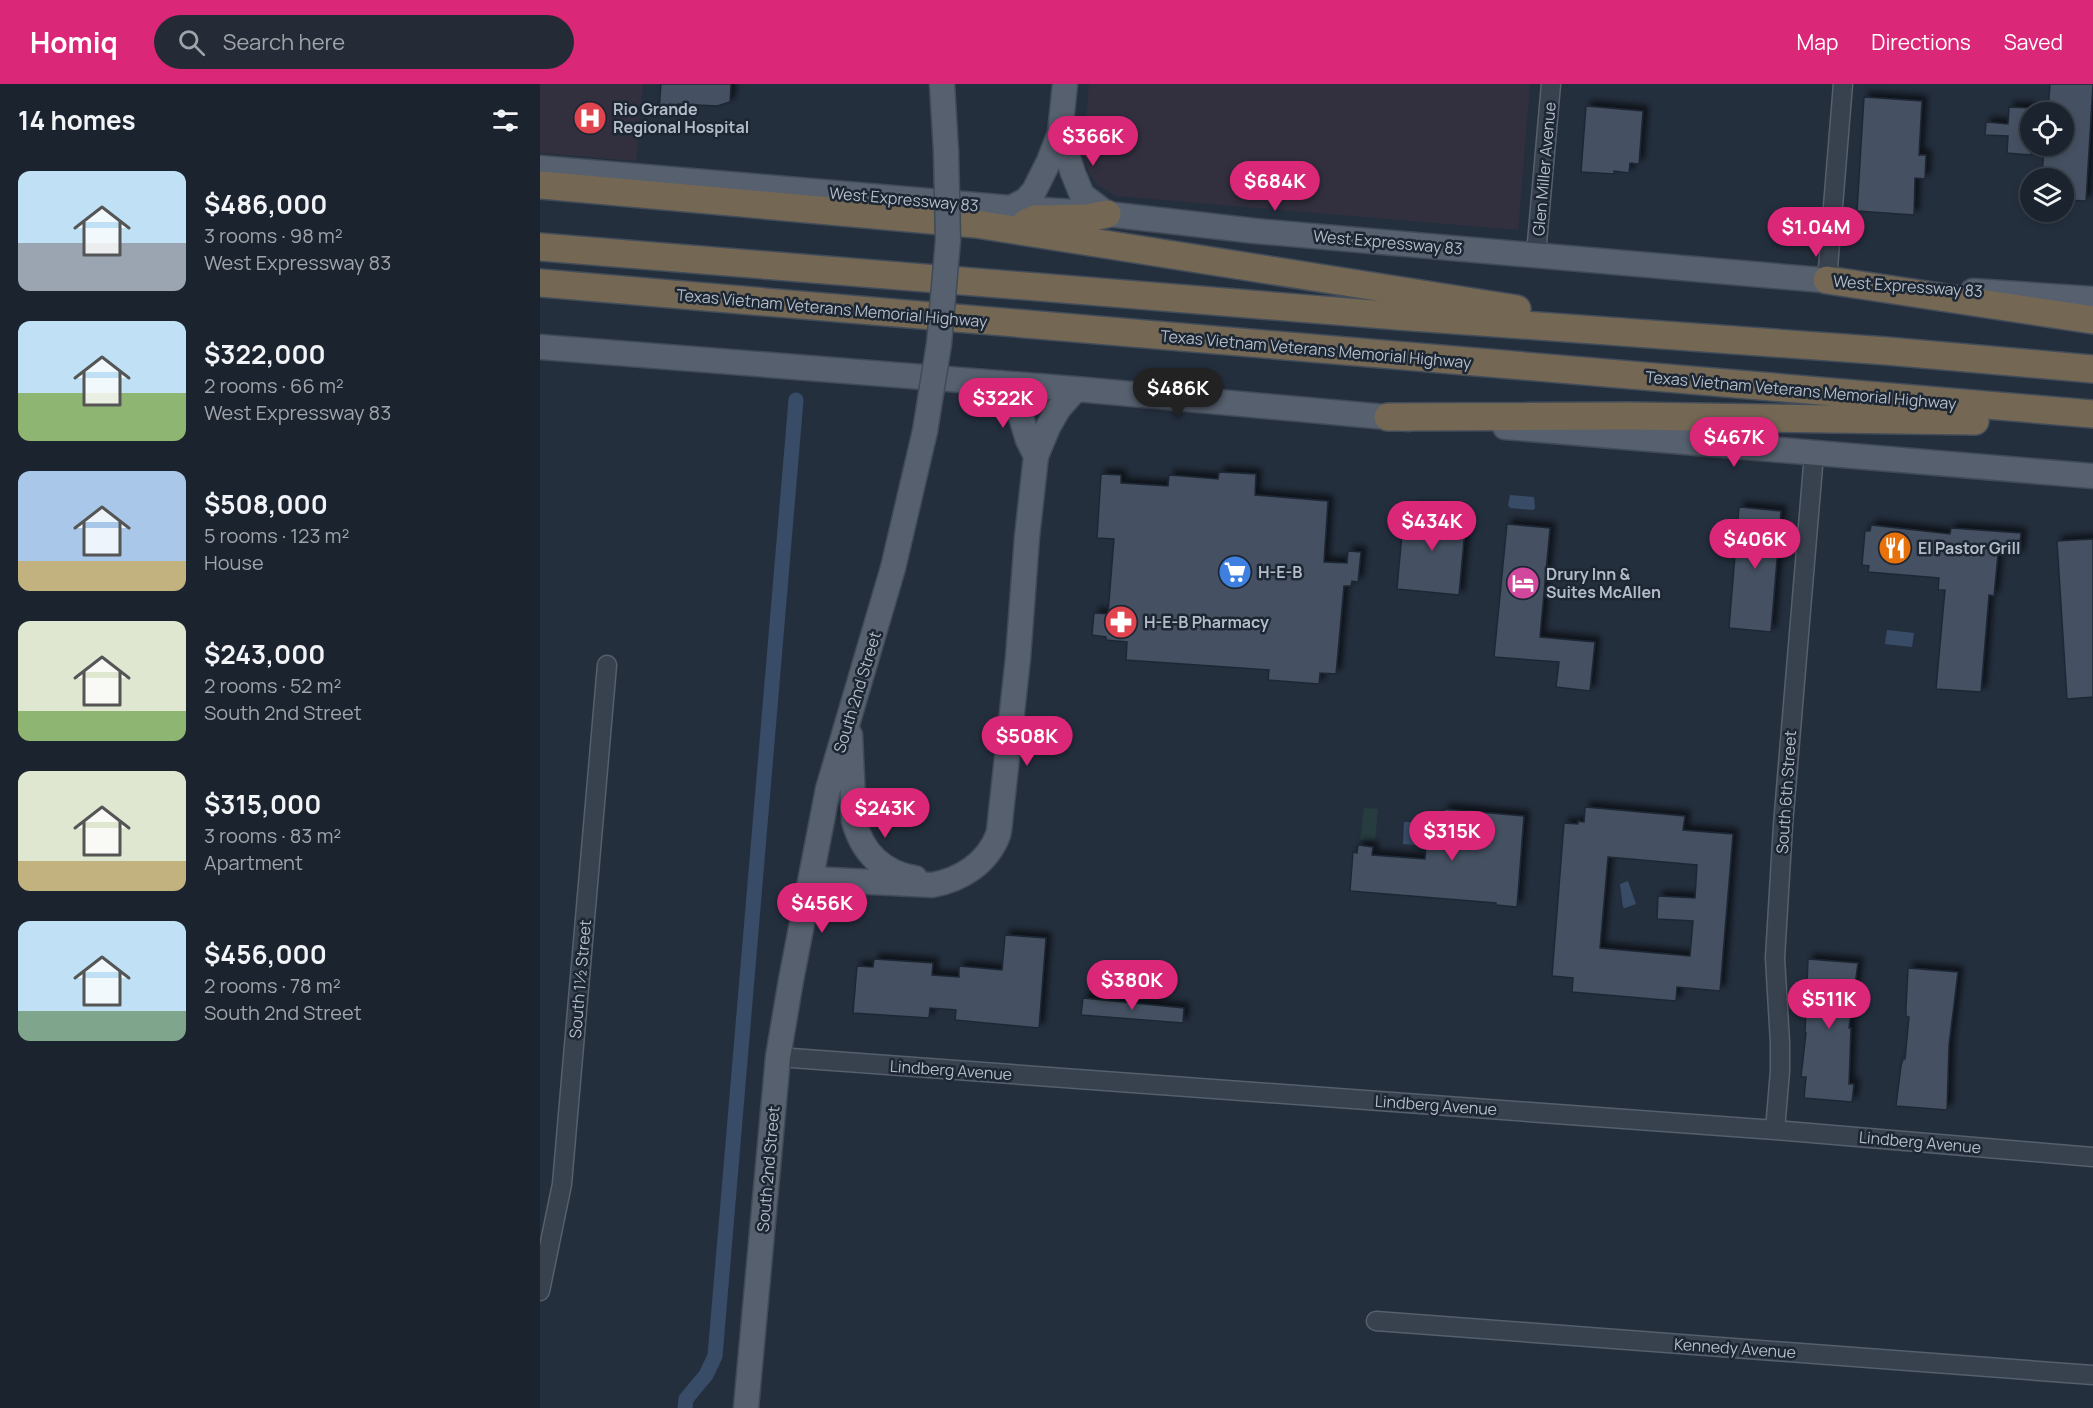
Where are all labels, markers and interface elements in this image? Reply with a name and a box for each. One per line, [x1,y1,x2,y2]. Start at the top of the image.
search box [154,15,574,69]
text: Homiq [30,23,118,61]
icon: search [175,26,208,59]
text: Search here [223,27,345,57]
text: Map [1797,28,1838,56]
text: Directions [1871,28,1971,56]
text: Saved [2004,28,2063,56]
place label: Rio Grande Regional Hospital [613,98,749,138]
hospital icon: Rio Grande Regional Hospital [572,100,608,136]
street label: Glen Miller Avenue [1527,101,1561,237]
text: 14 homes [18,102,136,138]
map controls [2020,102,2074,222]
button: locate [2020,102,2074,156]
icon: filters [489,104,522,137]
pin: $366K [1051,116,1135,167]
text: $366K [1062,122,1124,149]
pin: $684K [1233,161,1317,212]
text: $684K [1244,167,1306,194]
button: layers [2020,168,2074,222]
street label: West Expressway 83 [828,182,980,216]
text: $486,000 [204,186,327,222]
icon: home [66,195,138,267]
pin: $1.04M [1767,207,1865,258]
text: $1.04M [1781,213,1851,240]
text: 3 rooms · 98 m² [204,222,343,249]
street label: West Expressway 83 [1312,225,1464,259]
text: West Expressway 83 [204,249,391,276]
street label: West Expressway 83 [1833,270,1983,302]
street label: Texas Vietnam Veterans Memorial Highway [676,283,989,333]
street label: Texas Vietnam Veterans Memorial Highway [1160,324,1473,374]
text: $322,000 [204,336,326,372]
icon: home [66,345,138,417]
street label: Texas Vietnam Veterans Memorial Highway [1645,365,1958,415]
pin: $486K [1136,368,1220,419]
text: 2 rooms · 66 m² [204,372,344,399]
text: $486K [1147,374,1209,401]
pin: $322K [961,378,1045,429]
text: $322K [973,384,1033,411]
text: West Expressway 83 [204,399,391,426]
pin: $467K [1692,417,1776,468]
text: $467K [1704,423,1764,450]
text: $508,000 [204,486,328,522]
icon: home [66,495,138,567]
pin: $434K [1390,501,1474,552]
text: $434K [1401,507,1463,534]
pin: $406K [1713,519,1797,570]
text: 5 rooms · 123 m² [204,522,349,549]
text: $406K [1723,525,1787,552]
restaurant icon: El Pastor Grill [1877,530,1913,566]
place label: El Pastor Grill [1918,537,2020,559]
text: House [204,549,264,576]
supermarket icon: H-E-B [1217,554,1253,590]
place label: H-E-B [1258,561,1302,583]
place label: Drury Inn & Suites McAllen [1546,563,1661,603]
hotel icon: Drury Inn & Suites McAllen [1505,565,1541,601]
pharmacy icon: H-E-B Pharmacy [1103,604,1139,640]
place label: H-E-B Pharmacy [1144,611,1269,633]
street label: South 2nd Street [828,628,886,756]
text: $243,000 [204,636,325,672]
icon: home [66,645,138,717]
text: 2 rooms · 52 m² [204,672,341,699]
text: South 2nd Street [204,699,362,726]
pin: $508K [985,716,1069,767]
text: $508K [996,722,1058,749]
street label: South 6th Street [1771,729,1801,855]
text: $315,000 [204,786,321,822]
pin: $243K [843,788,927,839]
text: $243K [855,794,915,821]
icon: home [66,795,138,867]
pin: $315K [1410,811,1494,862]
text: $315K [1423,817,1481,844]
text: 3 rooms · 83 m² [204,822,341,849]
text: Apartment [204,849,303,876]
pin: $456K [780,883,864,934]
text: $456K [791,889,853,916]
street label: South 1½ Street [564,919,596,1039]
text: $456,000 [204,936,327,972]
icon: home [66,945,138,1017]
pin: $380K [1090,960,1174,1011]
text: $380K [1101,966,1163,993]
text: 2 rooms · 78 m² [204,972,341,999]
pin: $511K [1787,979,1871,1030]
text: $511K [1802,985,1856,1012]
text: South 2nd Street [204,999,362,1026]
street label: Lindberg Avenue [889,1055,1013,1085]
street label: Lindberg Avenue [1374,1090,1498,1120]
street label: South 2nd Street [752,1105,784,1233]
street label: Lindberg Avenue [1858,1126,1982,1158]
street label: Kennedy Avenue [1673,1333,1797,1363]

